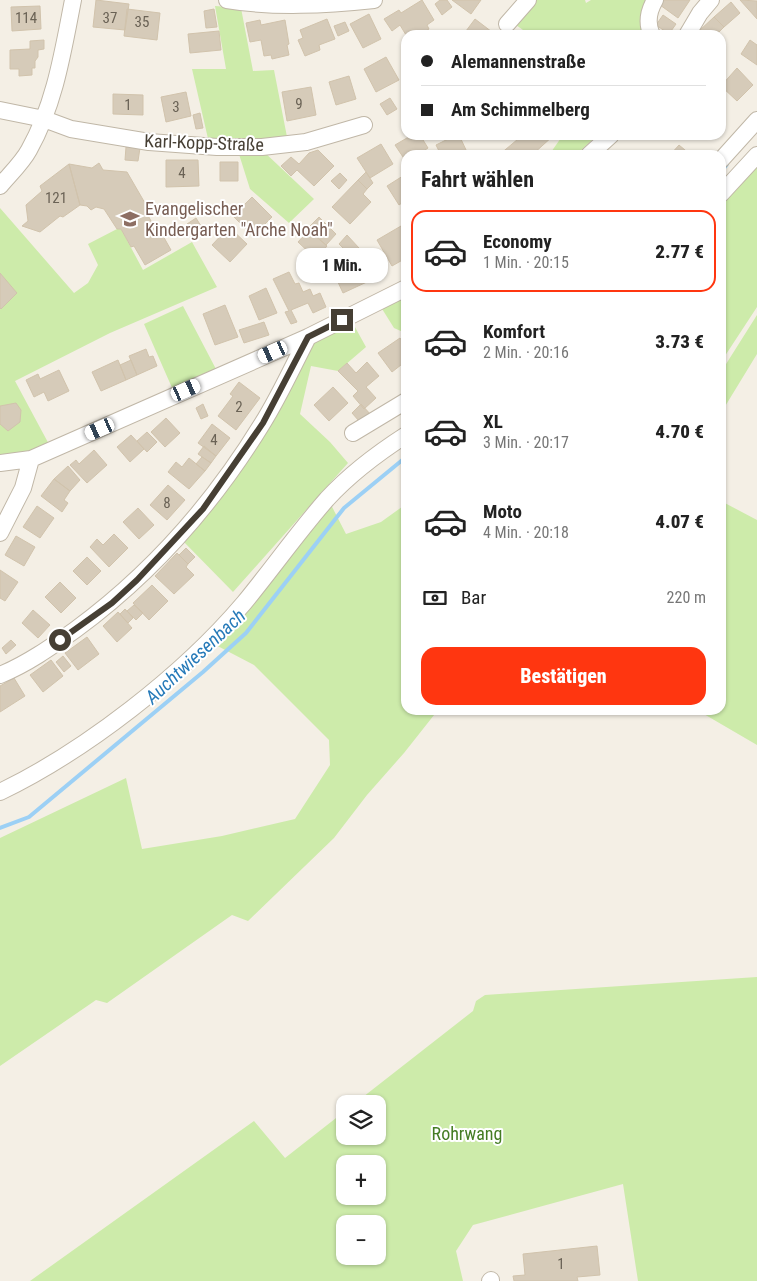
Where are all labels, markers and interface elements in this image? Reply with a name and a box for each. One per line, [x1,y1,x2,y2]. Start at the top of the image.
house number: 114 [15,9,37,27]
house number: 37 [103,9,117,27]
house number: 35 [135,13,149,31]
text: Alemannenstraße [451,50,586,73]
house number: 9 [295,95,303,113]
house number: 1 [124,96,132,114]
house number: 3 [172,98,180,116]
text: Am Schimmelberg [451,98,590,121]
street label: Karl-Kopp-Straße [144,130,264,155]
house number: 4 [178,164,186,182]
text: Fahrt wählen [421,167,534,192]
house number: 121 [45,189,67,207]
place label: Evangelischer Kindergarten "Arche Noah" [145,198,333,240]
school or university icon: Evangelischer Kindergarten "Arche Noah" [119,208,141,230]
icon: car [423,229,468,274]
text: Economy [483,230,552,253]
text: 2.77 € [655,240,704,263]
callout: 1 Min. [296,248,388,282]
text: 1 Min. · 20:15 [483,253,569,272]
text: 1 Min. [322,256,362,275]
route end [331,309,353,331]
icon: car [423,319,468,364]
text: Komfort [483,320,545,343]
text: 3.73 € [655,330,704,353]
car [256,339,289,365]
text: 2 Min. · 20:16 [483,343,569,362]
car [169,377,202,403]
house number: 2 [235,398,243,416]
icon: car [423,409,468,454]
text: XL [483,410,503,433]
car [83,416,116,442]
text: 4.70 € [655,420,704,443]
house number: 4 [210,431,218,449]
text: 3 Min. · 20:17 [483,433,569,452]
house number: 8 [163,494,171,512]
icon: car [423,499,468,544]
text: Moto [483,500,522,523]
text: 4.07 € [655,510,704,533]
text: 4 Min. · 20:18 [483,523,569,542]
icon: cash [421,584,449,612]
text: Bar [461,586,486,609]
text: 220 m [667,588,706,607]
water label: Auchtwiesenbach [140,604,250,709]
route start [49,629,71,651]
button: Bestätigen [421,647,706,705]
map controls [336,1095,386,1265]
button: layers [336,1095,386,1145]
park label: Rohrwang [432,1123,502,1144]
button: + [336,1155,386,1205]
button: − [336,1215,386,1265]
house number: 1 [557,1255,565,1273]

